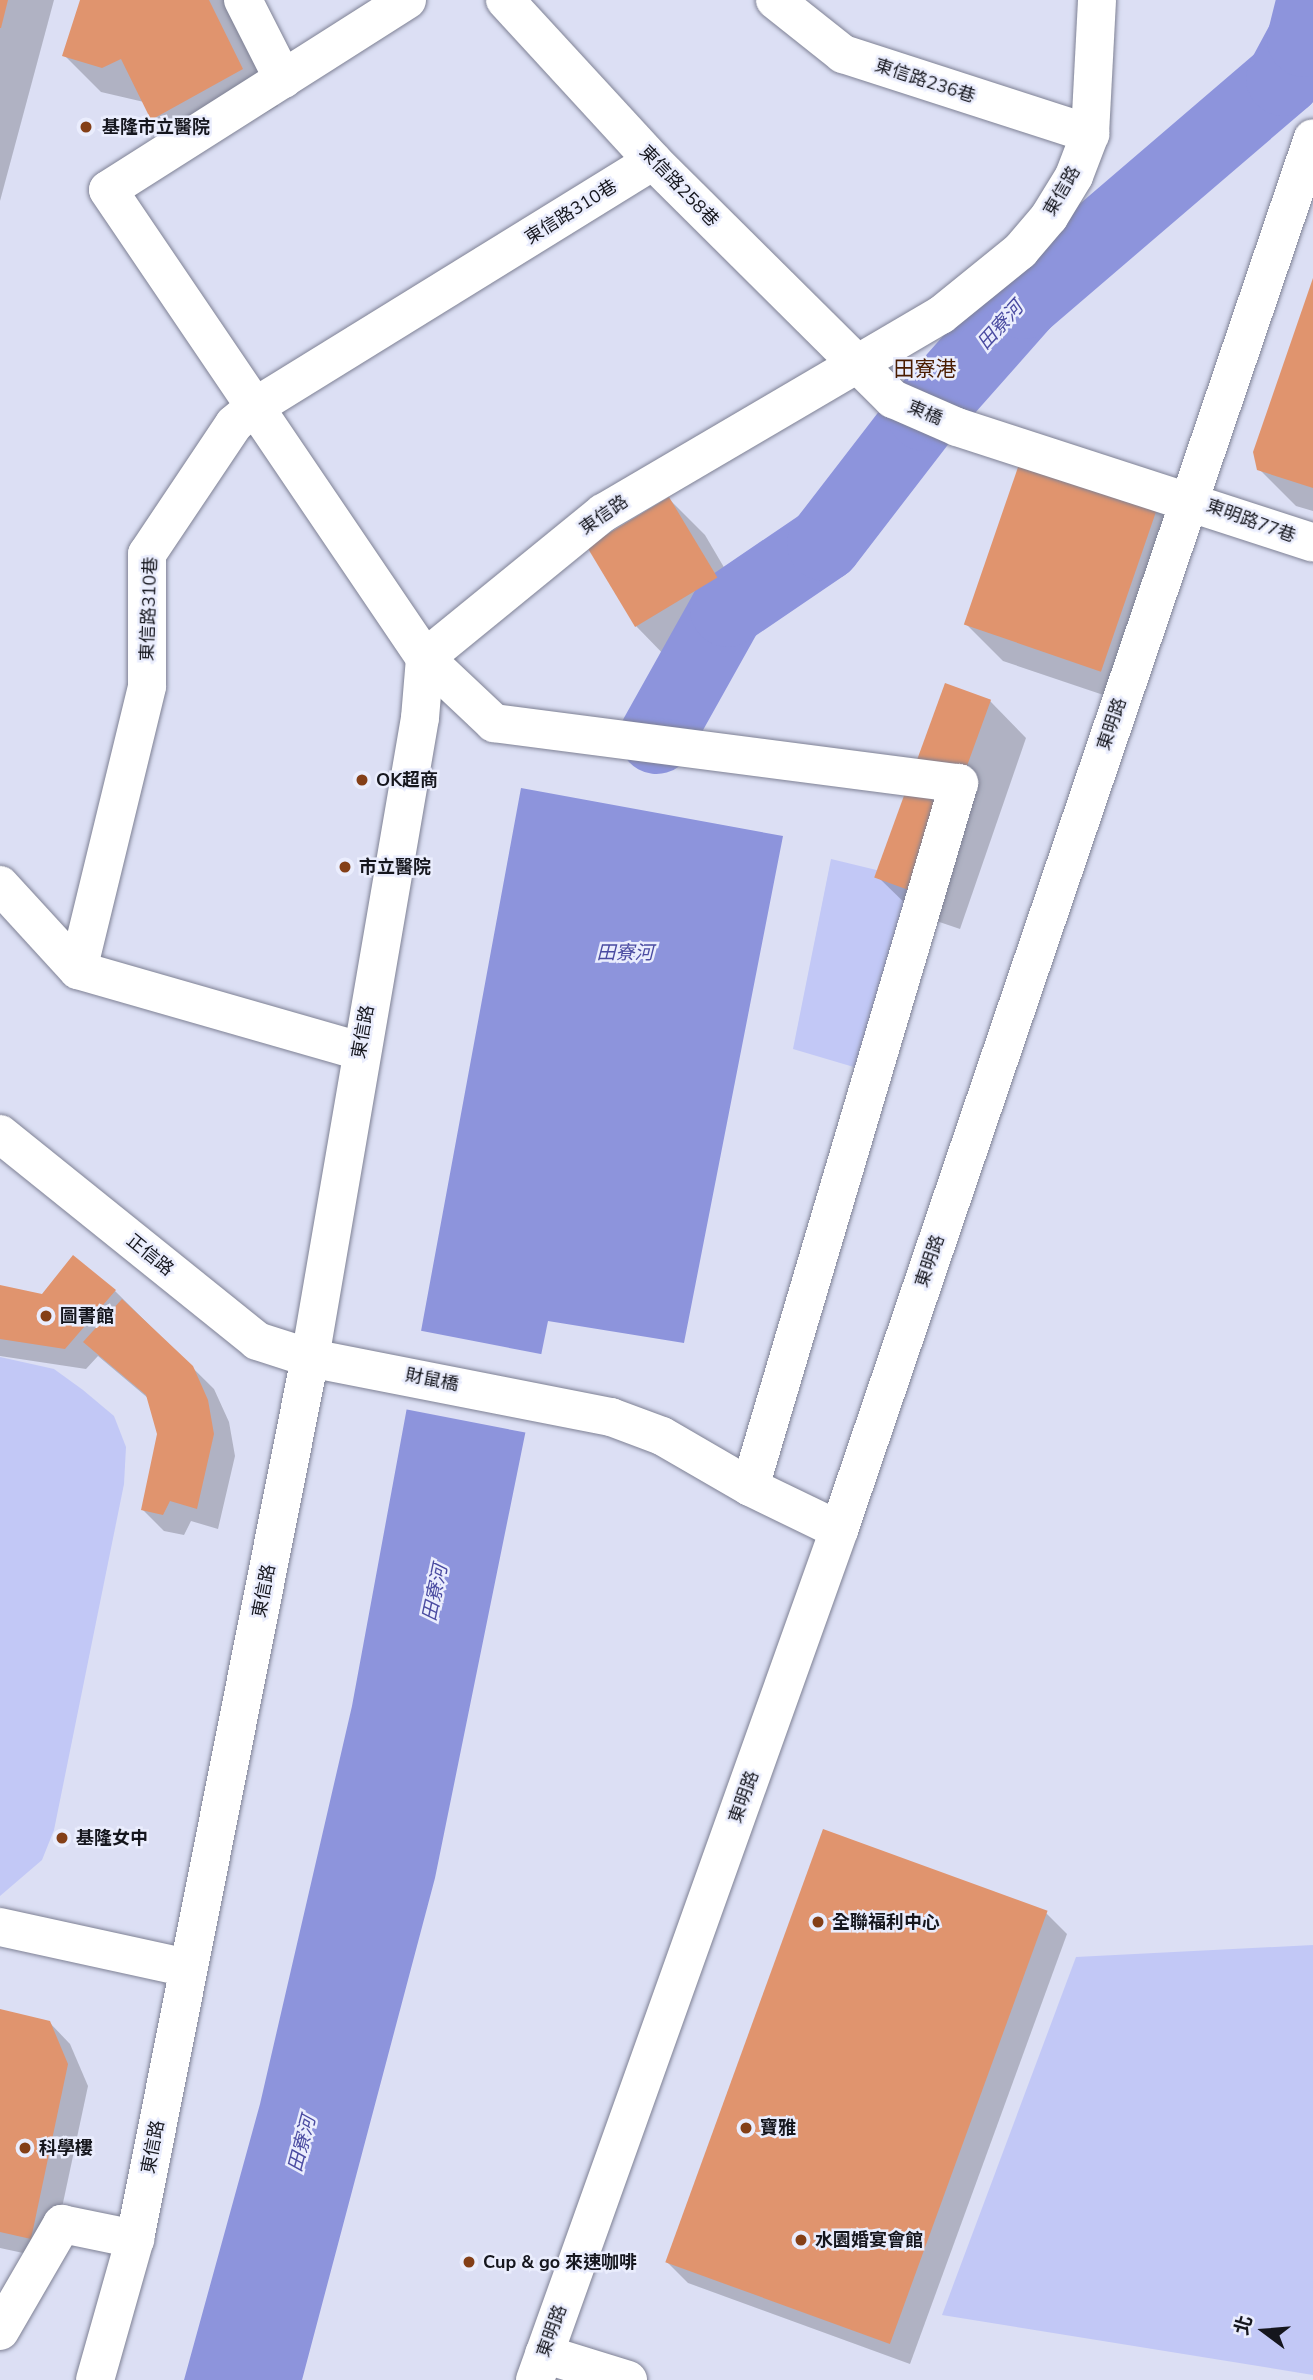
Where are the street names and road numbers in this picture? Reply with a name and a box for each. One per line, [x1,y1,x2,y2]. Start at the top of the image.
street label: 東信路236巷 [872,55,978,107]
street label: 東信路258巷 [635,141,723,231]
street label: 東信路 [1039,162,1085,220]
street label: 東信路310巷 [521,175,621,249]
street label: 東橋 [904,396,946,430]
street label: 東信路 [576,491,632,539]
street label: 東明路77巷 [1203,495,1299,547]
street label: 東信路310巷 [136,556,162,662]
street label: 東明路 [1093,695,1131,753]
street label: 東信路 [348,1004,378,1060]
street label: 正信路 [122,1230,178,1280]
street label: 東明路 [911,1232,949,1290]
street label: 財鼠橋 [403,1364,461,1396]
street label: 東信路 [248,1562,280,1620]
street label: 東明路 [725,1768,763,1826]
street label: 東信路 [137,2118,169,2176]
street label: 東明路 [533,2302,571,2360]

